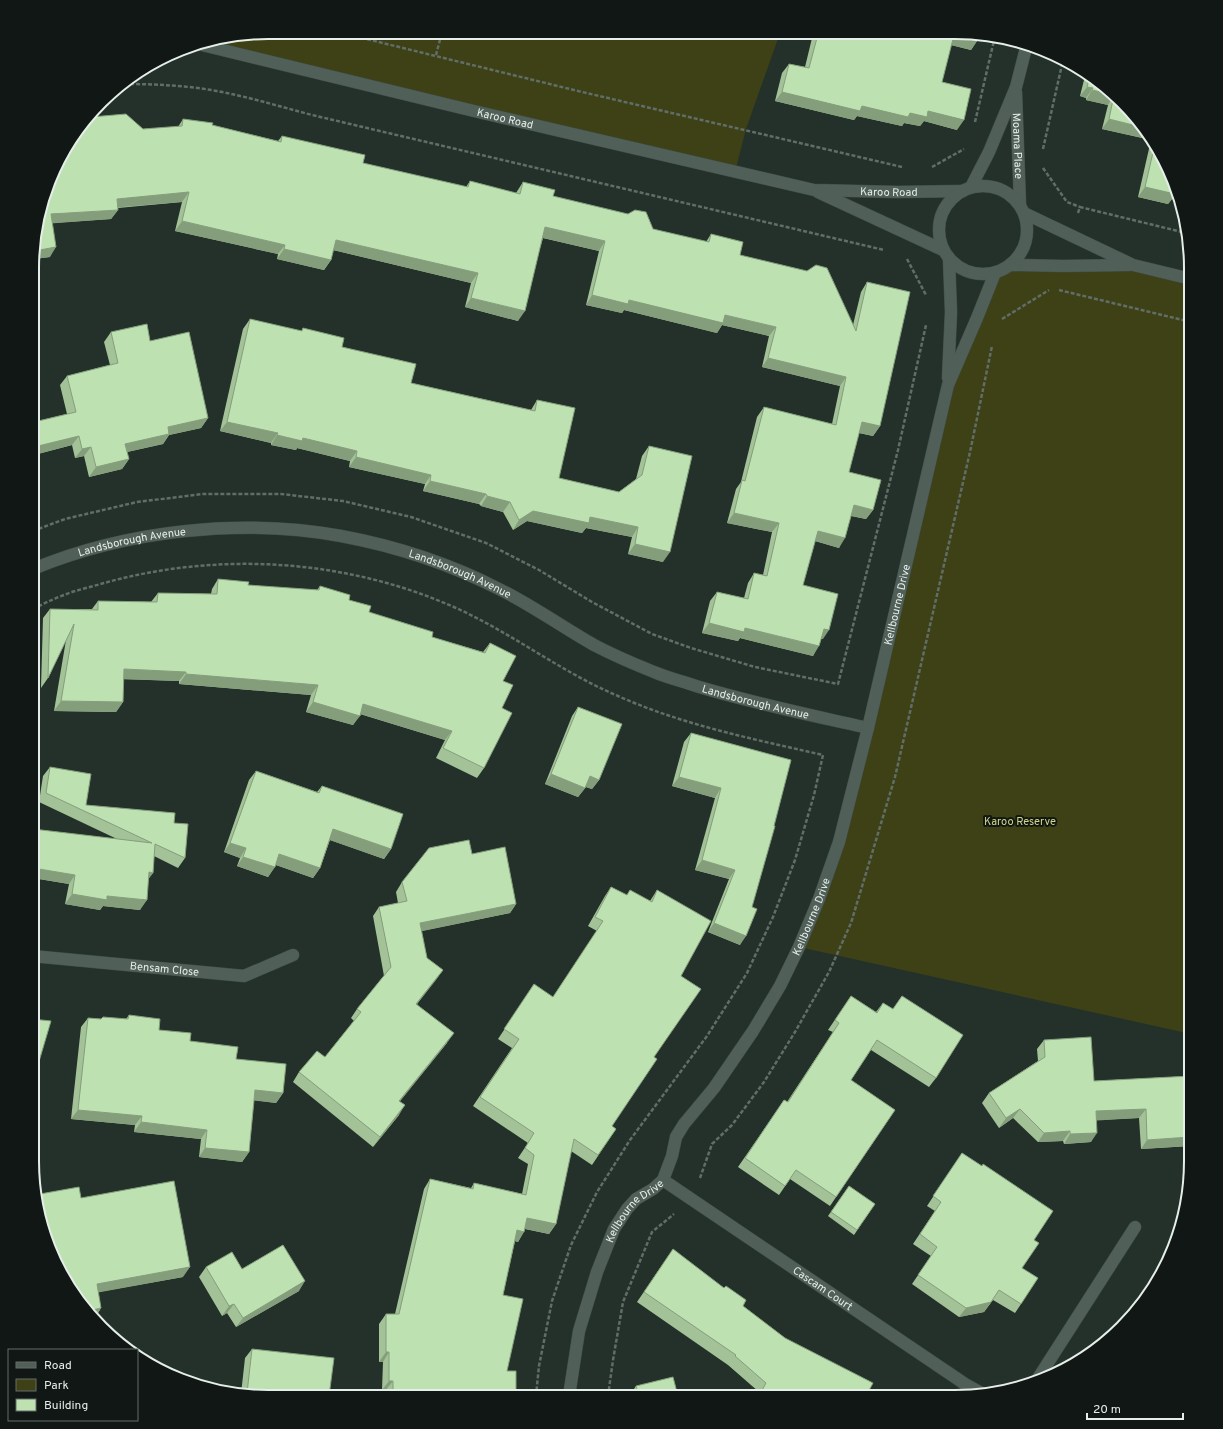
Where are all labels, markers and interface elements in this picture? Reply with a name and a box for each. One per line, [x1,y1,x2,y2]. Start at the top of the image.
street label: Karoo Road [475,106,535,133]
street label: Moama Place [1009,113,1025,179]
street label: Karoo Road [860,185,918,200]
street label: Landsborough Avenue [76,525,187,560]
street label: Landsborough Avenue [407,547,513,602]
street label: Kellbourne Drive [882,563,914,647]
street label: Landsborough Avenue [700,682,810,723]
park label: Karoo Reserve [984,815,1056,829]
street label: Kellbourne Drive [790,876,834,958]
street label: Bensam Close [129,959,200,980]
street label: Kellbourne Drive [603,1177,667,1245]
street label: Cascam Court [790,1264,855,1314]
legend [8,1349,138,1421]
text: Road [44,1358,72,1374]
text: Park [44,1378,69,1394]
scale bar [1087,1395,1183,1421]
text: Building [44,1398,88,1414]
text: 20 m [1093,1402,1121,1418]

